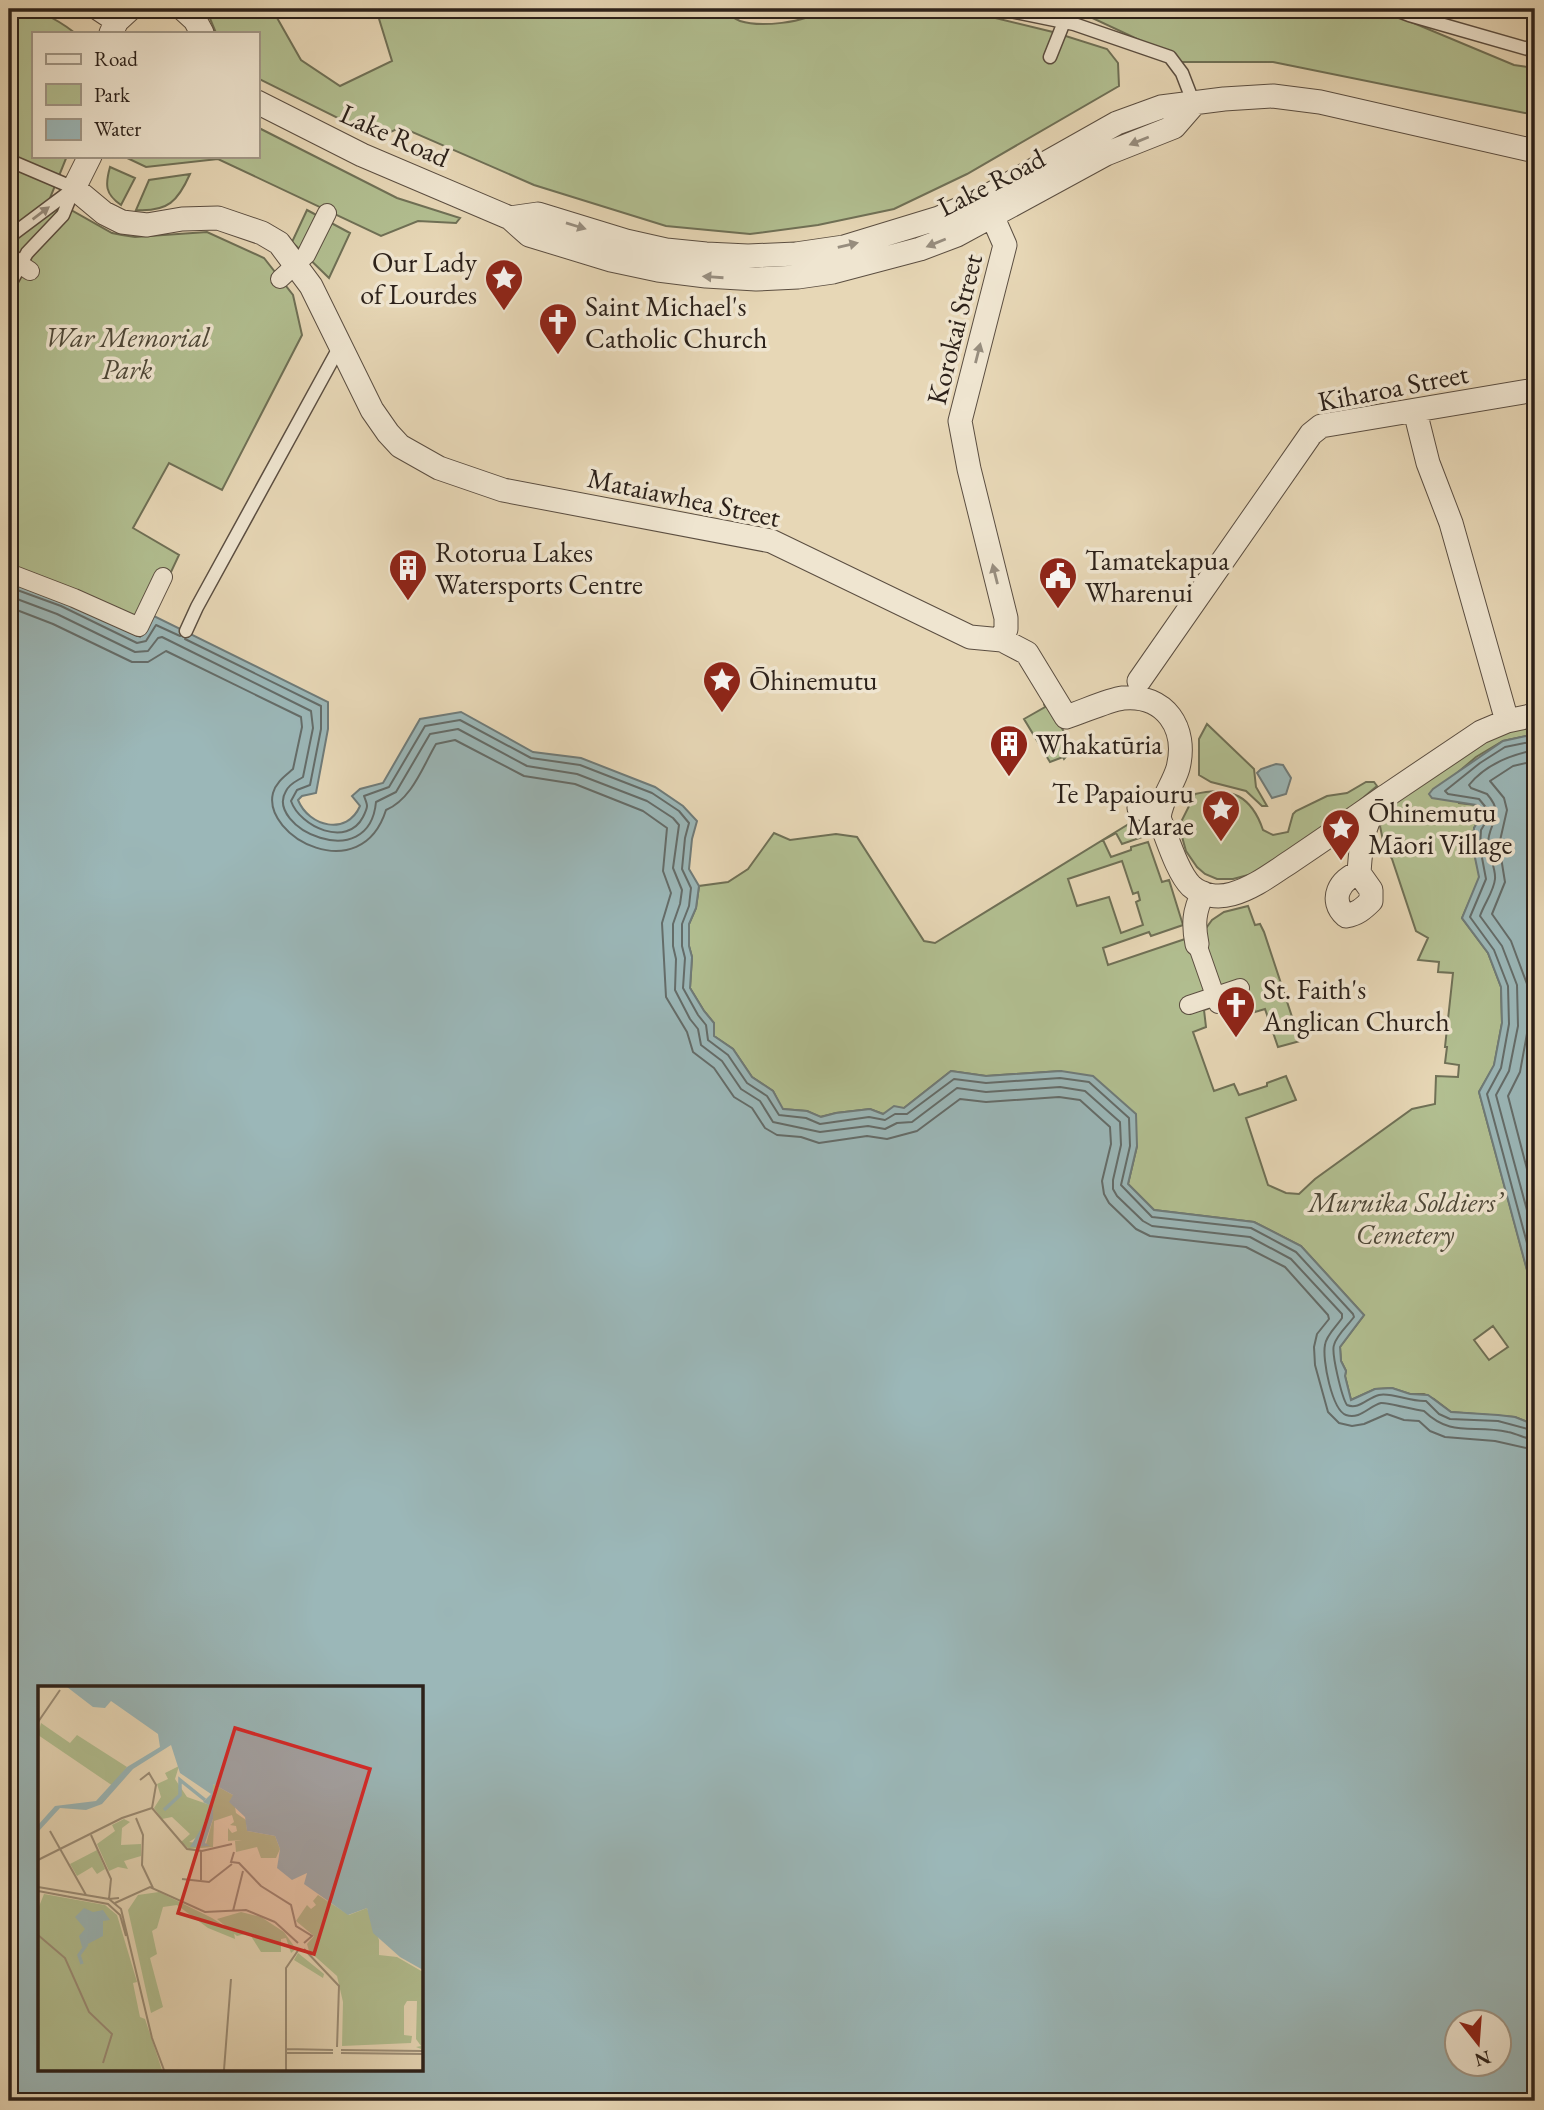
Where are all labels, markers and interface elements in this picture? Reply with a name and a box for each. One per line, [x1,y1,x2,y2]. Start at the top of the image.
legend [32,32,259,158]
text: Road [94,45,138,72]
text: Park [94,81,131,108]
street label: Lake Road [335,95,456,175]
text: Water [94,115,141,142]
one-way arrow [1128,135,1149,146]
street label: Lake Road [931,139,1051,224]
one-way arrow [32,206,50,220]
one-way arrow [565,222,586,232]
one-way arrow [925,238,946,249]
one-way arrow [837,240,859,251]
place label: Our Lady of Lourdes [360,244,478,312]
street label: Korokai Street [918,250,990,408]
place icon: Our Lady of Lourdes [483,257,525,312]
one-way arrow [702,271,724,282]
place label: Saint Michael's Catholic Church [585,288,768,356]
church icon: Saint Michael's Catholic Church [537,301,579,356]
park label: War Memorial Park [44,319,211,387]
one-way arrow [973,342,984,364]
street label: Kiharoa Street [1315,355,1471,419]
street label: Mataiawhea Street [584,459,784,535]
place label: Rotorua Lakes Watersports Centre [435,534,643,602]
place label: Tamatekapua Wharenui [1085,542,1230,610]
building icon: Rotorua Lakes Watersports Centre [387,547,429,602]
public building icon: Tamatekapua Wharenui [1037,555,1079,610]
one-way arrow [989,563,1000,585]
place icon: Ōhinemutu [701,659,743,714]
place label: Ōhinemutu [749,662,878,698]
building icon: Whakatūria [988,723,1030,778]
place label: Whakatūria [1036,726,1163,762]
place label: Te Papaiouru Marae [1052,775,1194,843]
place icon: Te Papaiouru Marae [1200,788,1242,843]
place label: Ōhinemutu Māori Village [1368,794,1512,862]
place icon: Ōhinemutu Māori Village [1320,807,1362,862]
place label: St. Faith's Anglican Church [1262,971,1450,1039]
church icon: St. Faith's Anglican Church [1215,984,1257,1039]
park label: Muruika Soldiers’ Cemetery [1306,1184,1505,1252]
inset map [38,1686,424,2072]
north arrow [1442,2008,1512,2078]
text: N [1471,2045,1494,2073]

